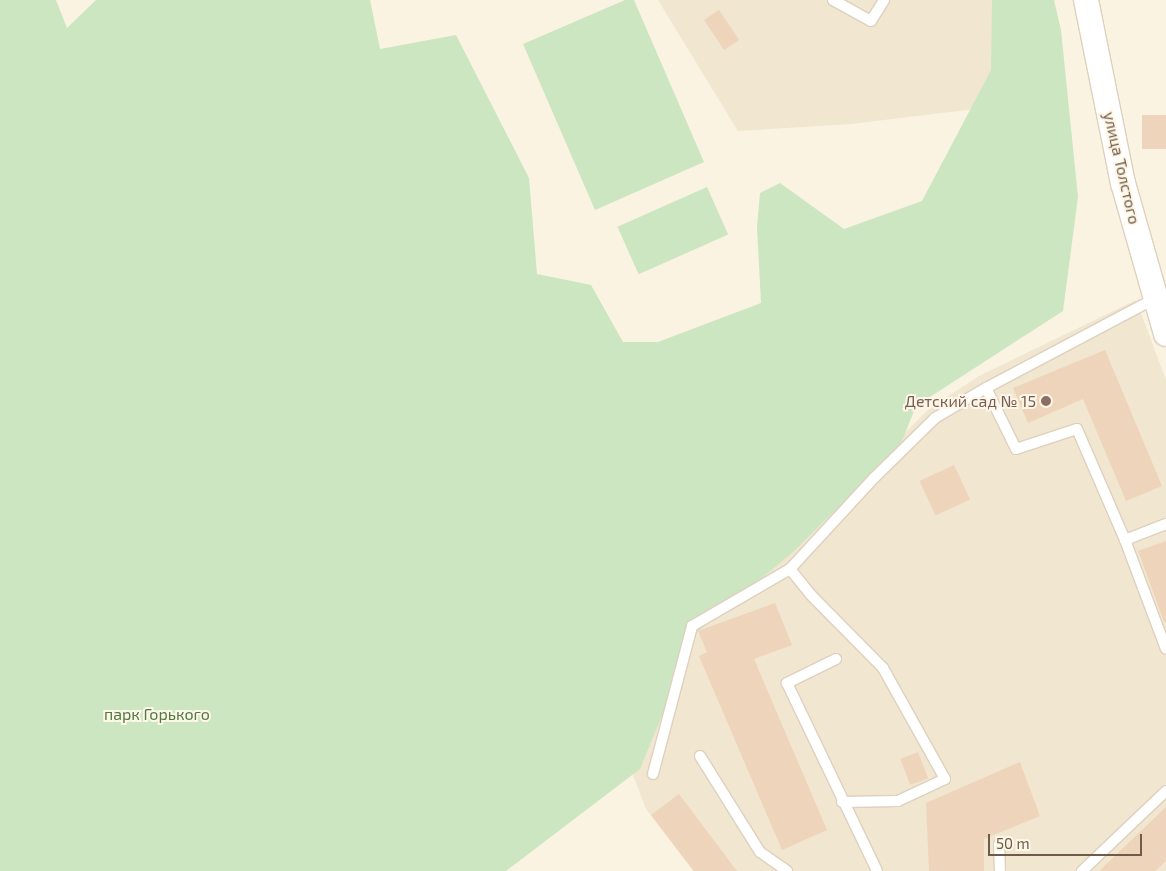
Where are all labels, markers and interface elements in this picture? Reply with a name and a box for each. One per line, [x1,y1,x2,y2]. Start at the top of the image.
street label: улица Толстого [1100,110,1144,226]
place label: Детский сад № 15 [905,391,1036,411]
marker: Детский сад № 15 [1040,395,1052,407]
park label: парк Горького [104,704,210,724]
scale bar [991,824,1145,856]
text: 50 m [996,834,1030,852]

